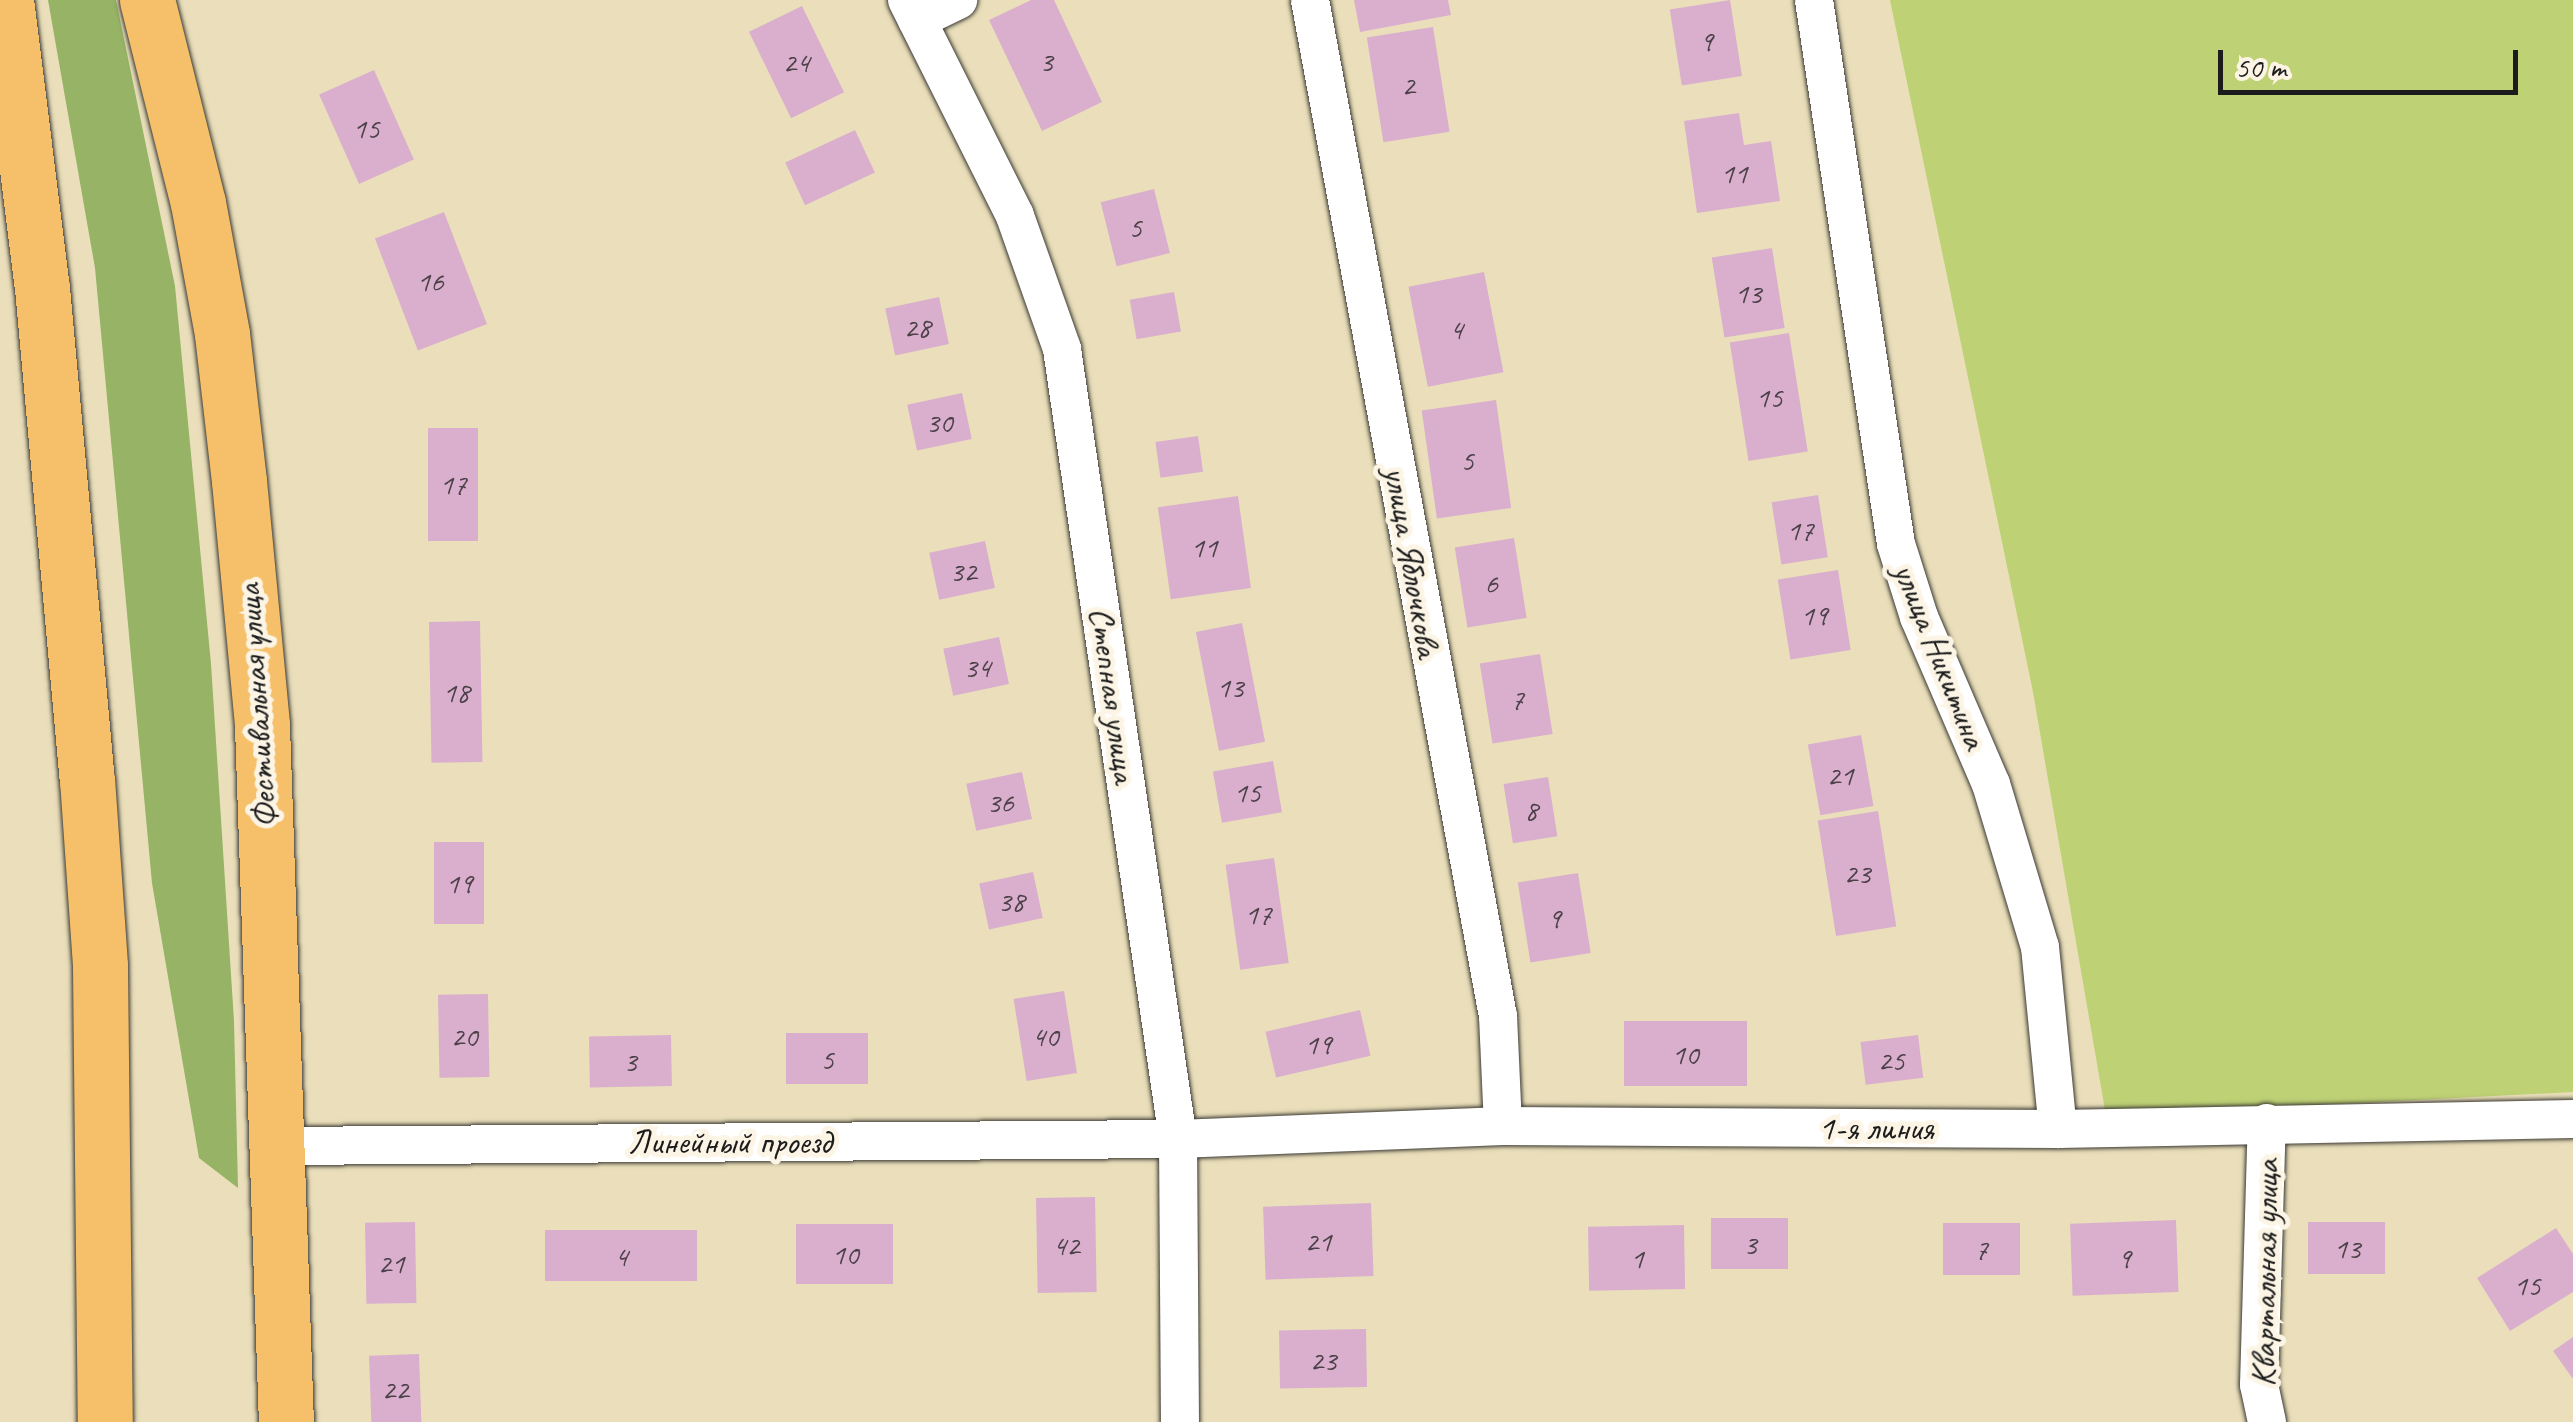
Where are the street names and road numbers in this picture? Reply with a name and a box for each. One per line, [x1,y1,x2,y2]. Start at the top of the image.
street label: улица Яблочкова [1375,465,1449,659]
street label: улица Никитина [1883,555,1997,757]
street label: Фестивальная улица [227,581,287,831]
street label: Степная улица [1080,605,1146,785]
street label: 1-я линия [1818,1107,1934,1149]
street label: Линейный проезд [628,1121,832,1163]
street label: Квартальная улица [2242,1158,2288,1388]

